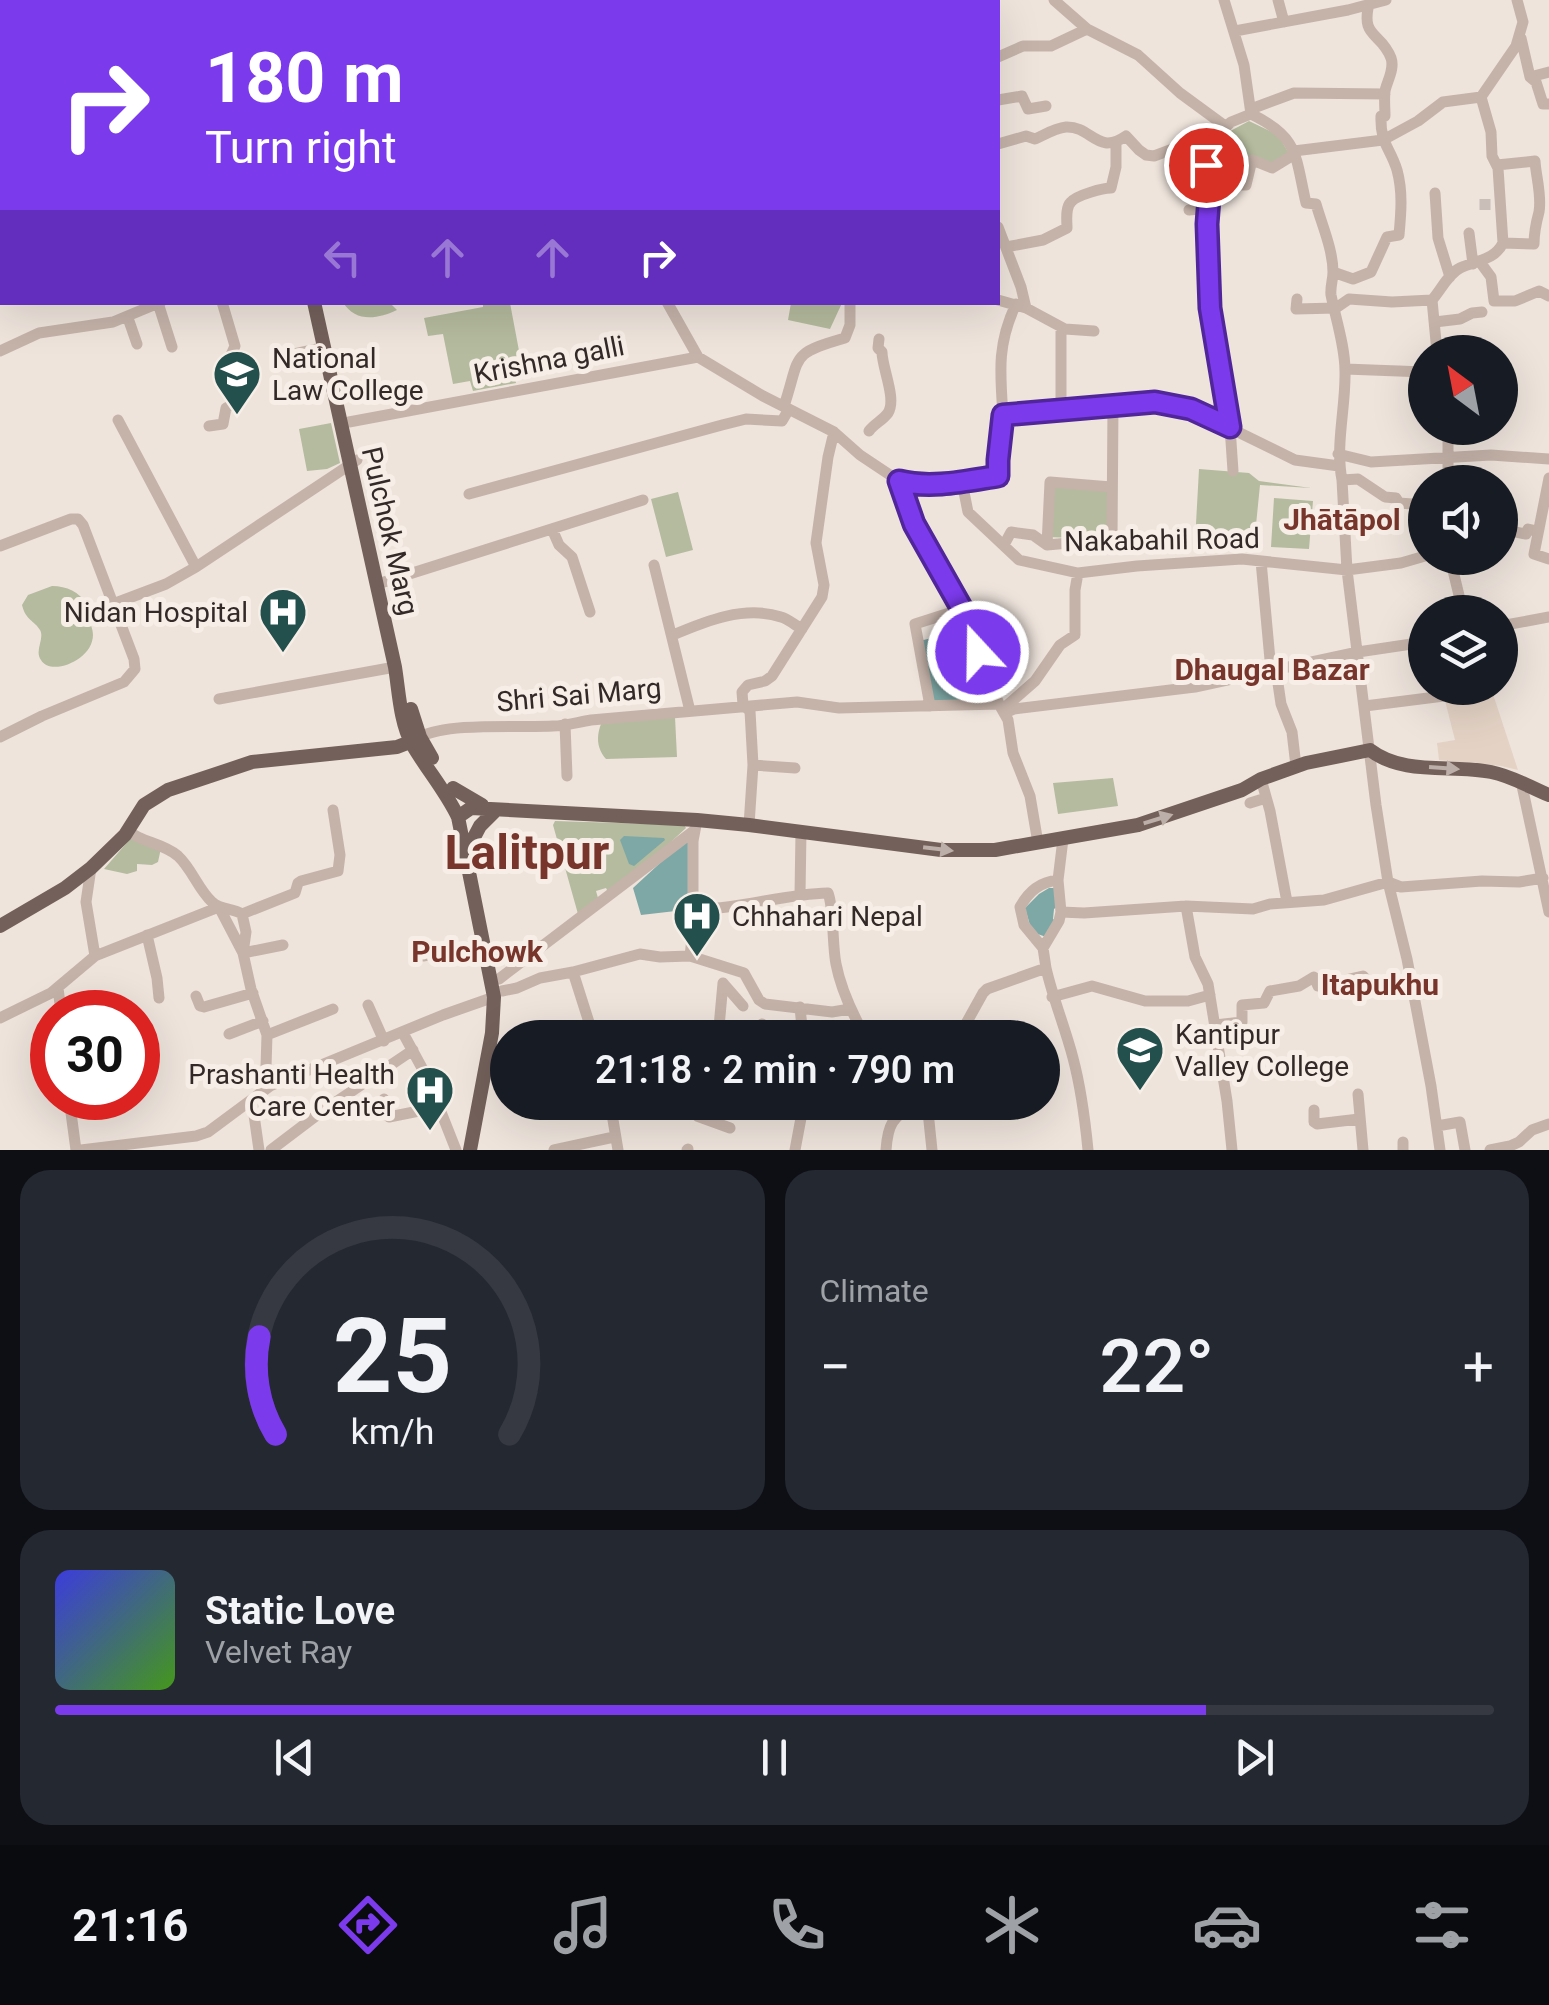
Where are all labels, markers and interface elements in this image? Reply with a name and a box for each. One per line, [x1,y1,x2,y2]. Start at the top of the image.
text: 180 m [205,37,404,119]
icon: right [40,40,170,170]
text: Turn right [205,121,397,174]
pin [1164,123,1249,208]
icon: arrive [1179,138,1234,193]
icon: left [315,230,370,285]
icon: ahead [420,230,475,285]
icon: ahead [525,230,580,285]
icon: right [630,230,685,285]
street label: Krishna galli [471,329,627,391]
north arrow [1408,335,1518,445]
map controls [1408,335,1518,705]
place label: National Law College [272,342,424,407]
school or university icon: National Law College [211,348,263,416]
street label: Pulchok Marg [355,444,425,618]
button: sound [1408,465,1518,575]
district label: Jhātāpol [1283,502,1401,537]
street label: Nakabahil Road [1064,522,1260,558]
hospital icon: Nidan Hospital [257,586,309,654]
button: layers [1408,595,1518,705]
place label: Nidan Hospital [64,596,248,629]
position arrow [926,600,1030,704]
district label: Dhaugal Bazar [1174,652,1370,687]
street label: Shri Sai Marg [495,671,663,719]
one-way arrow [1429,760,1461,776]
one-way arrow [1144,811,1174,826]
district label: Lalitpur [445,824,610,881]
one-way arrow [923,841,954,857]
hospital icon: Chhahari Nepal [671,890,723,958]
place label: Chhahari Nepal [732,900,923,933]
district label: Pulchowk [411,934,544,969]
district label: Itapukhu [1321,967,1439,1002]
speed limit sign: 30 [30,990,160,1120]
place label: Kantipur Valley College [1175,1018,1349,1083]
school or university icon: Kantipur Valley College [1114,1024,1166,1092]
text: 21:18 · 2 min · 790 m [595,1048,955,1092]
place label: Prashanti Health Care Center [188,1058,396,1123]
hospital icon: Prashanti Health Care Center [404,1064,456,1132]
text: Climate [820,1272,929,1310]
text: 25 [333,1296,452,1417]
text: 22° [1100,1322,1214,1410]
text: − [820,1335,851,1399]
text: + [1463,1335,1494,1399]
text: km/h [350,1411,434,1453]
text: Static Love [205,1589,395,1633]
text: Velvet Ray [205,1633,352,1671]
icon: previous [267,1730,322,1785]
icon: pause [747,1730,802,1785]
icon: next [1227,1730,1282,1785]
icon: directions [333,1890,403,1960]
icon: music [548,1890,618,1960]
icon: phone [762,1890,832,1960]
icon: climate [977,1890,1047,1960]
icon: car [1192,1890,1262,1960]
icon: filters [1407,1890,1477,1960]
text: 21:16 [72,1899,188,1952]

